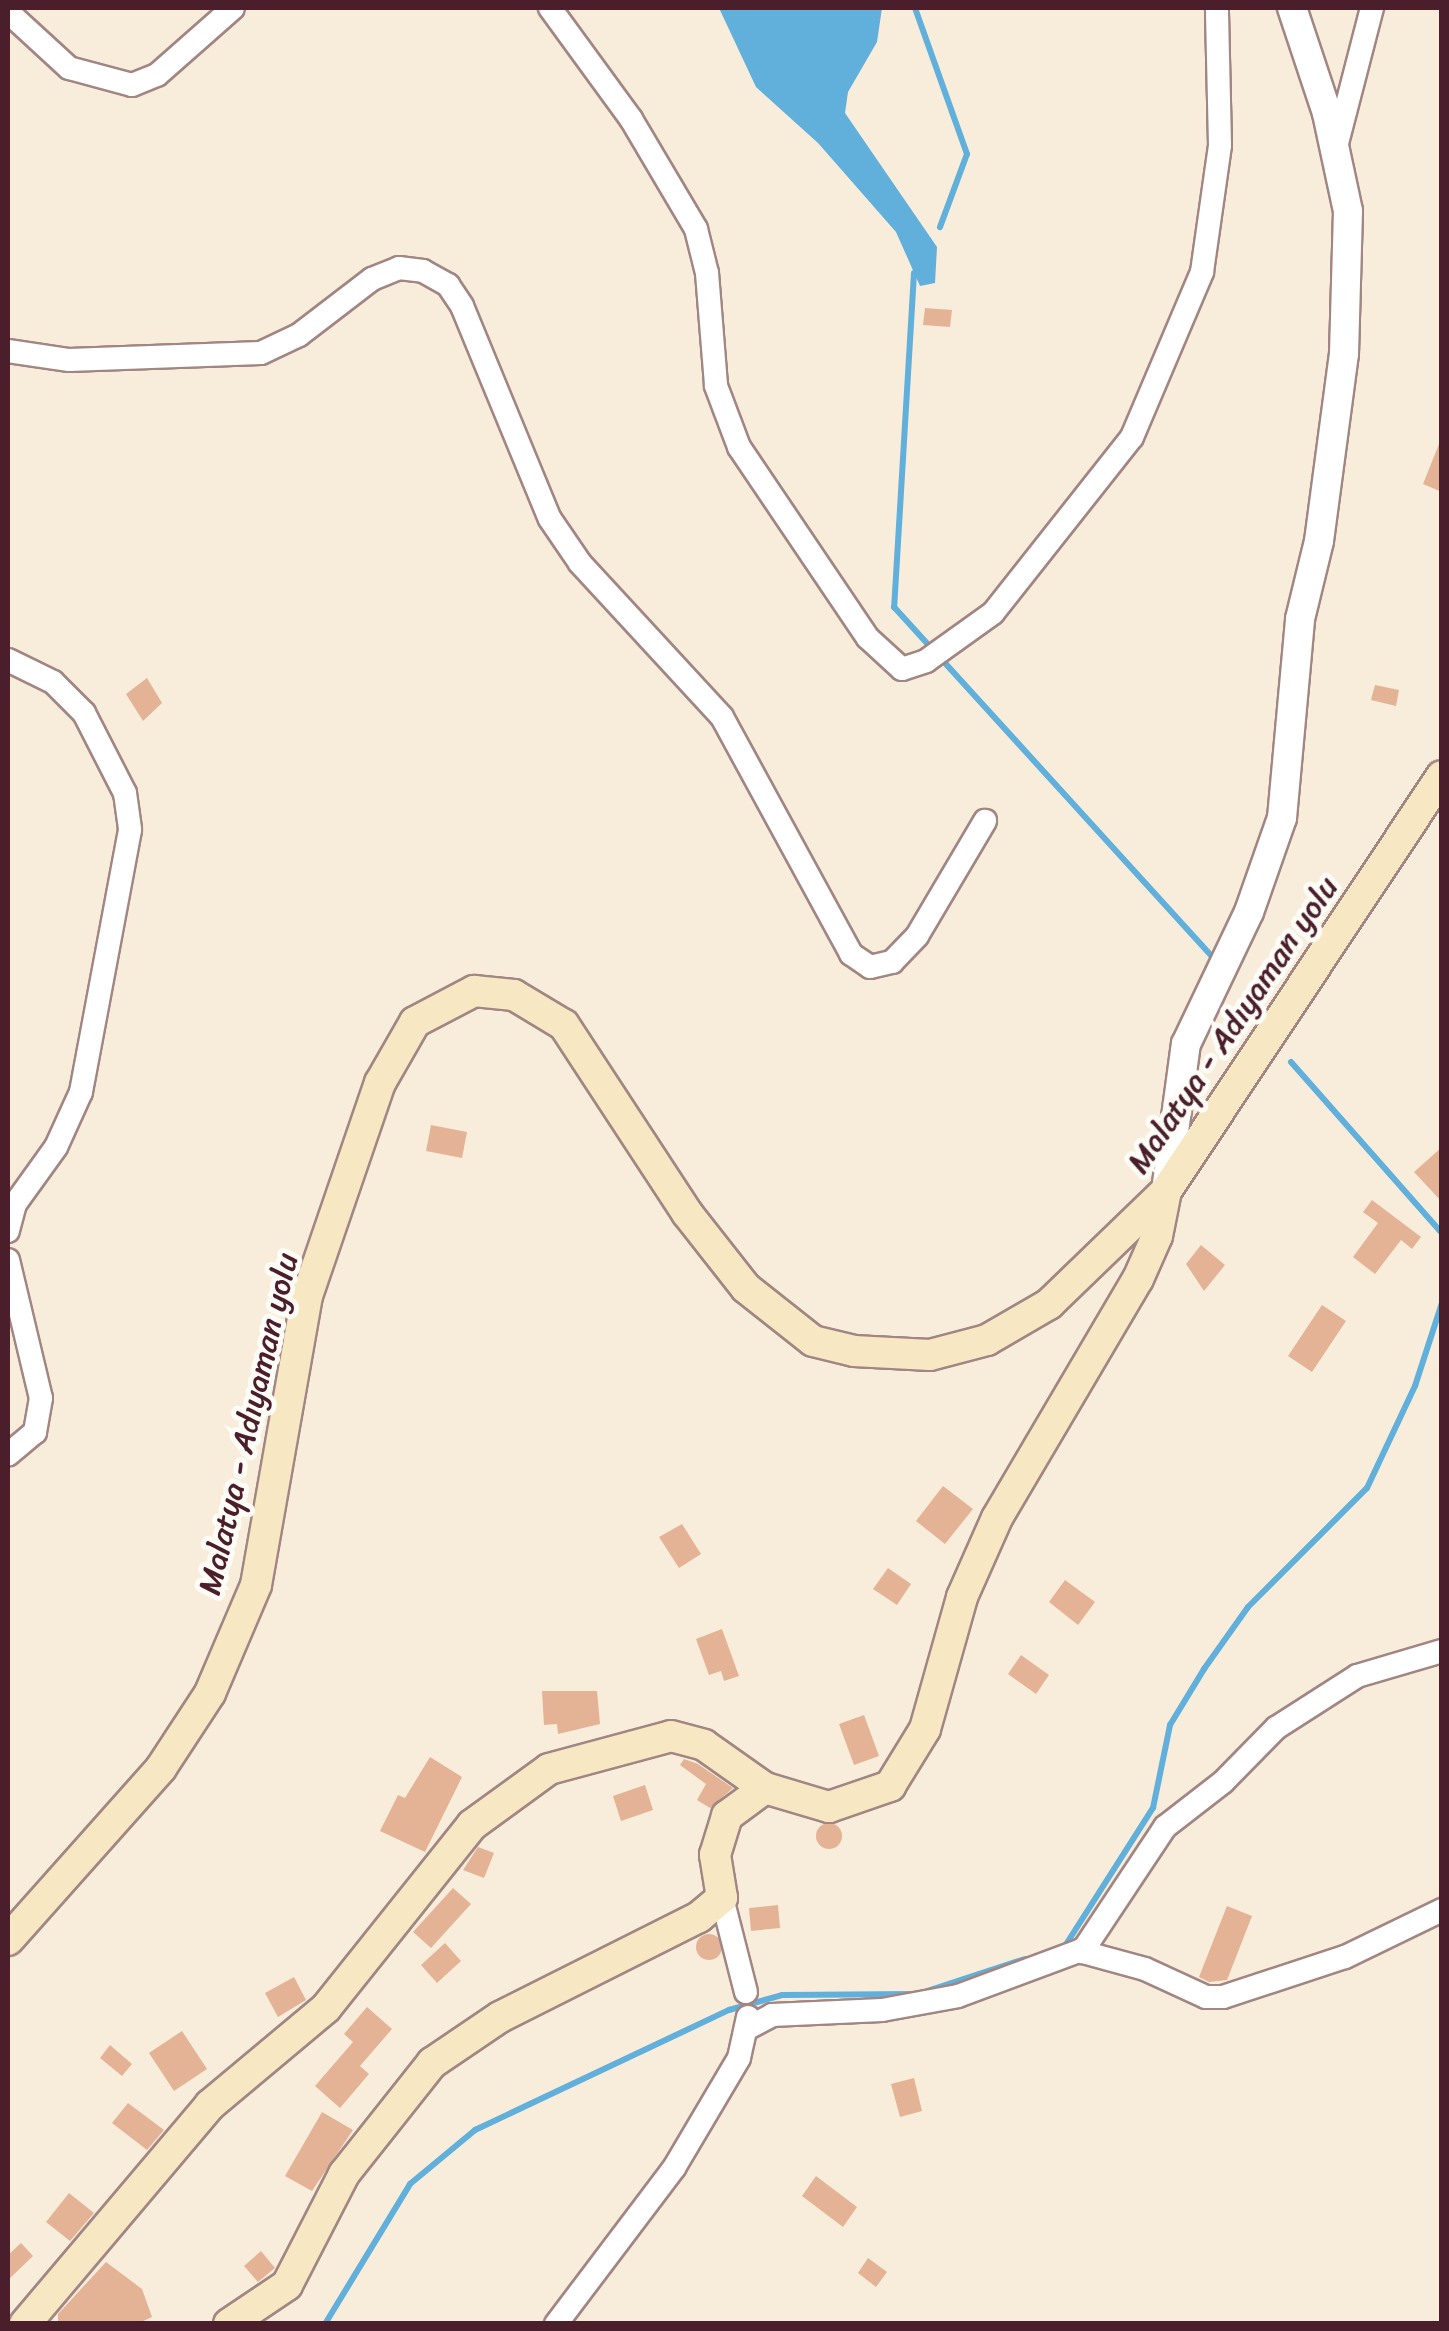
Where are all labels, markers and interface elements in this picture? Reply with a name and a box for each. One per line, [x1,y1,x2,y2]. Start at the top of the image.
street label: Malatya - Adıyaman yolu [1119,869,1347,1181]
street label: Malatya - Adıyaman yolu [191,1249,307,1599]

